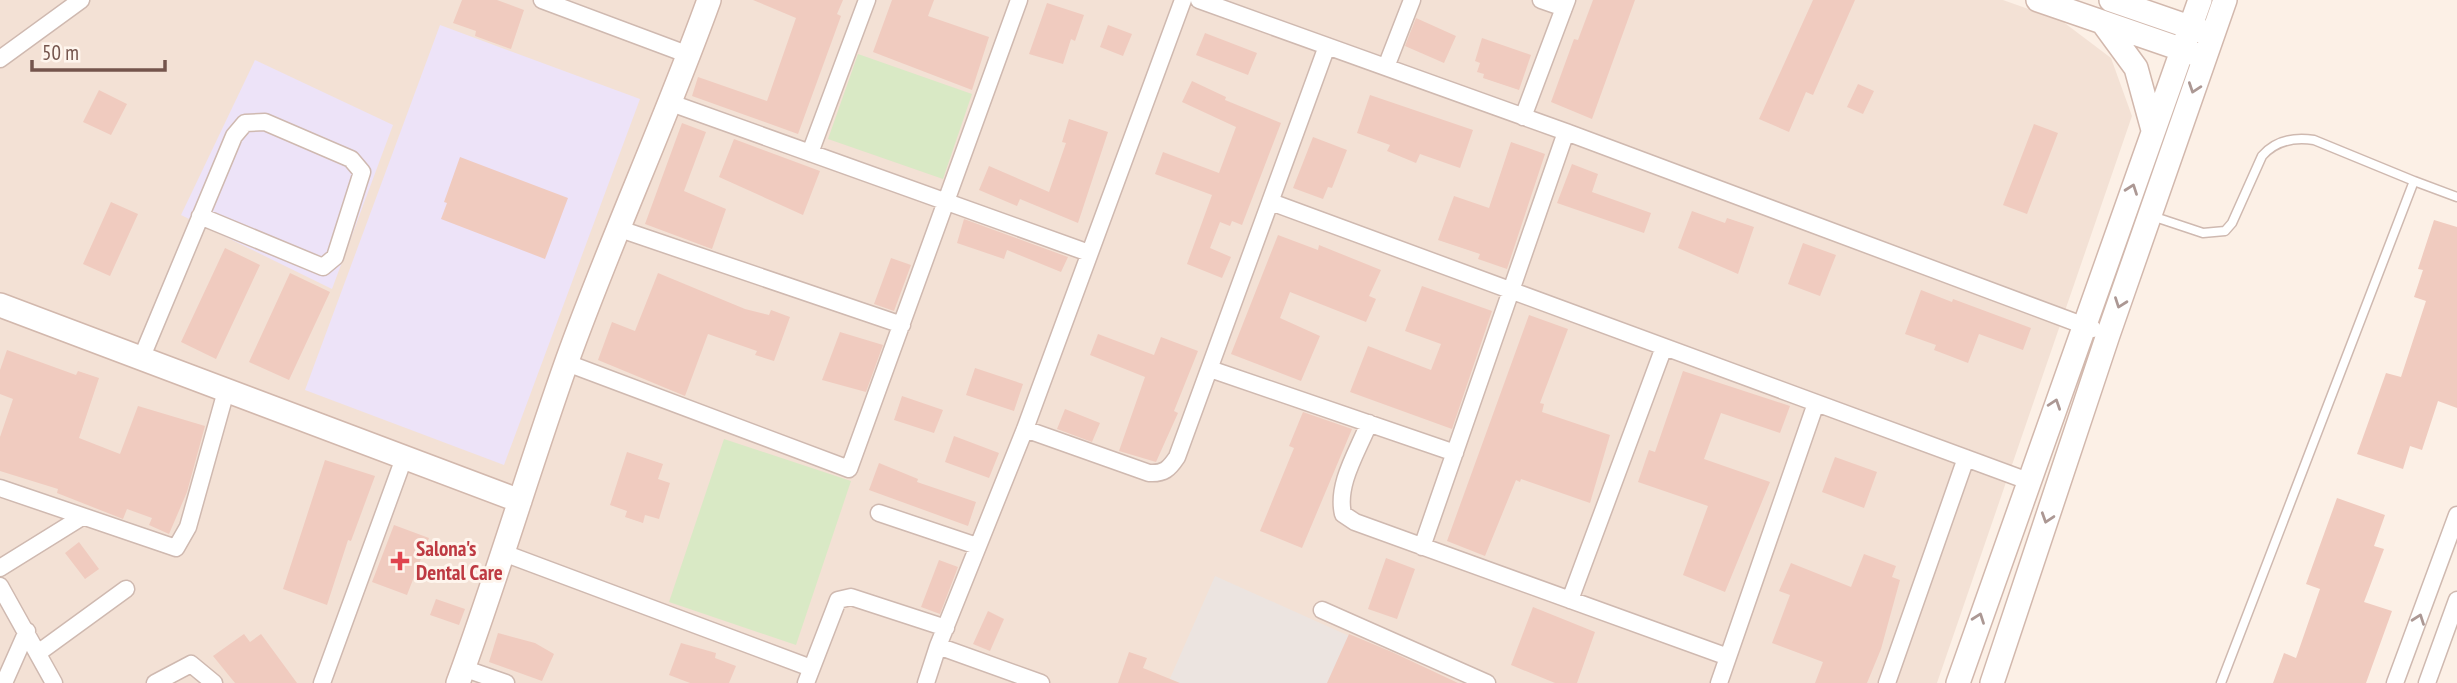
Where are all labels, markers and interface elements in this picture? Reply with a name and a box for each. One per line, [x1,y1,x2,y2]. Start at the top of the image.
scale bar [32,28,164,72]
text: 50 m [42,39,79,66]
one-way arrow [2188,81,2202,93]
one-way arrow [2124,184,2138,196]
one-way arrow [2114,296,2128,308]
one-way arrow [2047,398,2061,410]
one-way arrow [2041,512,2055,524]
place label: Salona's Dental Care [416,535,503,586]
marker: Salona's Dental Care [390,551,410,571]
one-way arrow [1971,613,1985,625]
one-way arrow [2411,613,2425,625]

